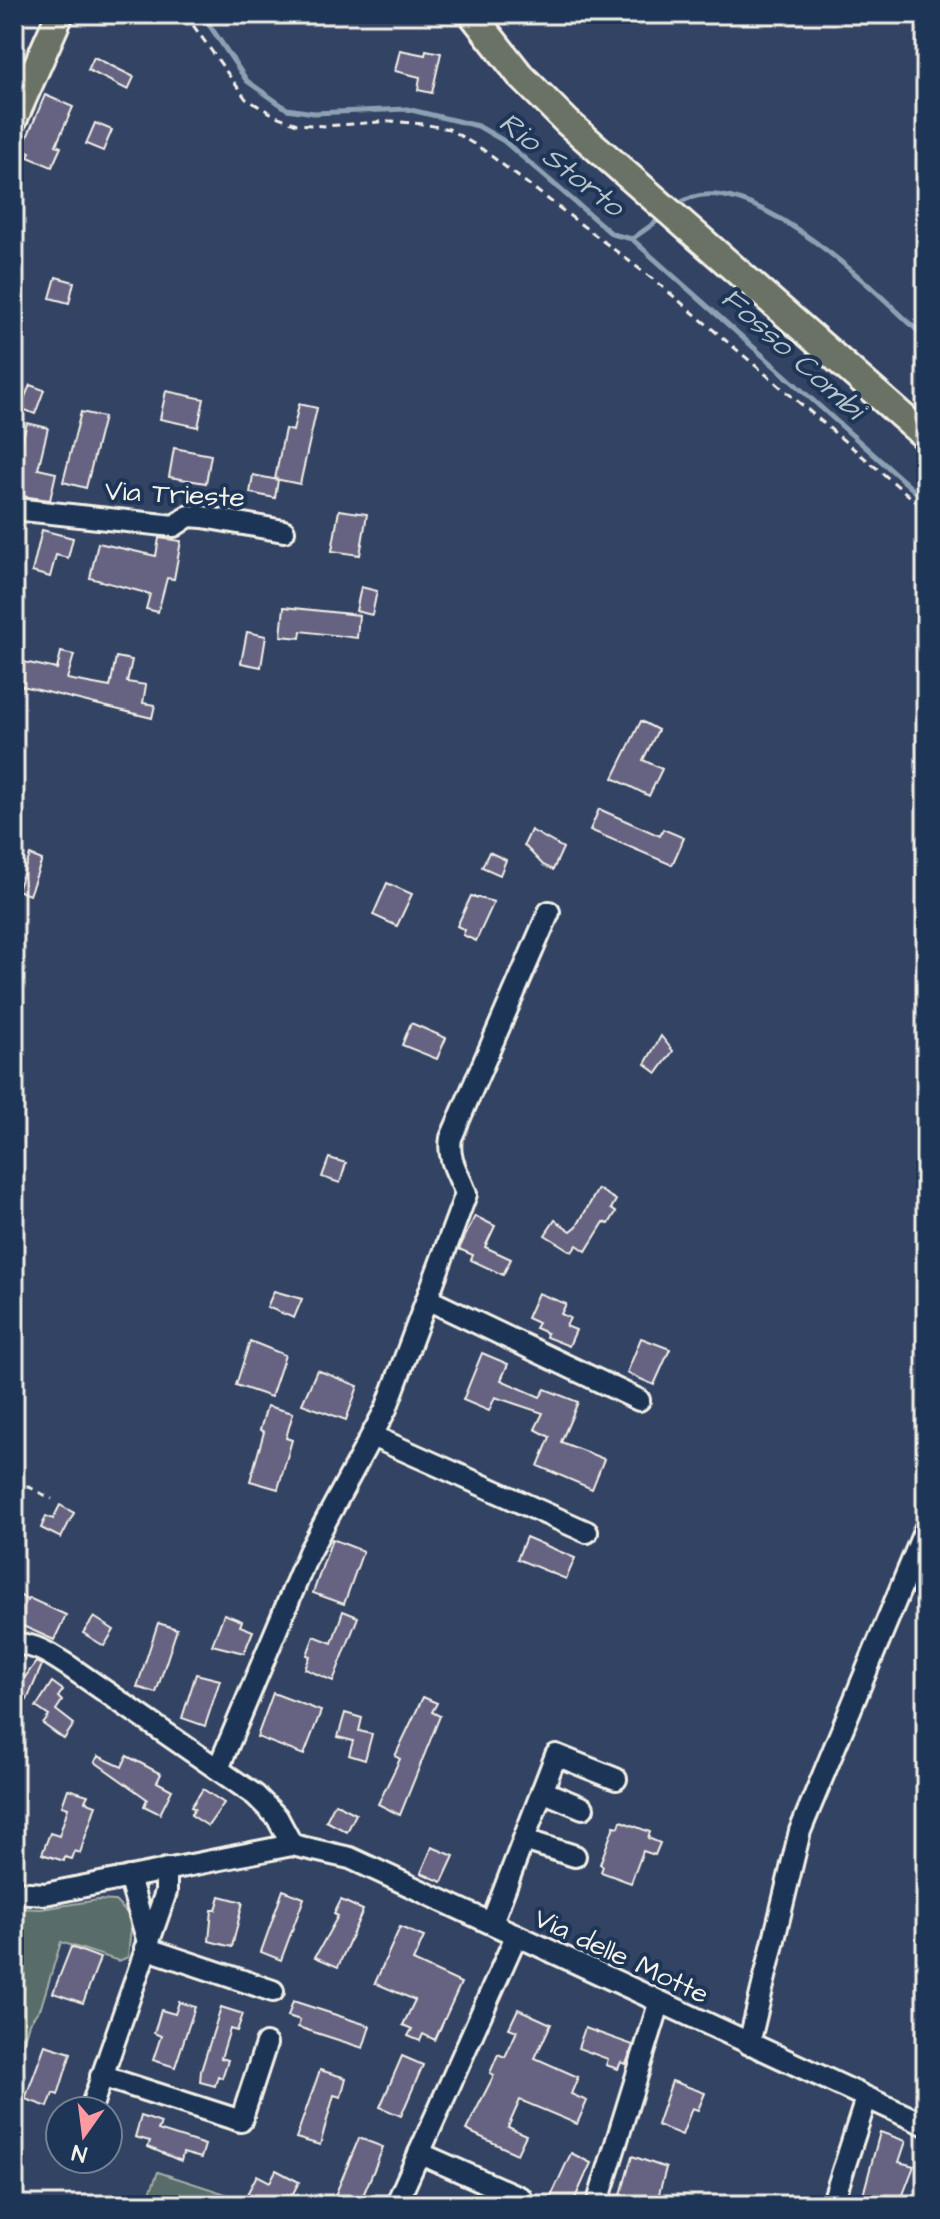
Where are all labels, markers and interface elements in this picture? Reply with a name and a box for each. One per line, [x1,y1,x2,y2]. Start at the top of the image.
water label: Rio Storto [490,102,635,228]
water label: Fosso Combi [712,278,876,432]
street label: Via Trieste [104,471,246,518]
street label: Via delle Motte [528,1899,715,2014]
north arrow [44,2095,124,2175]
text: N [69,2136,90,2170]

